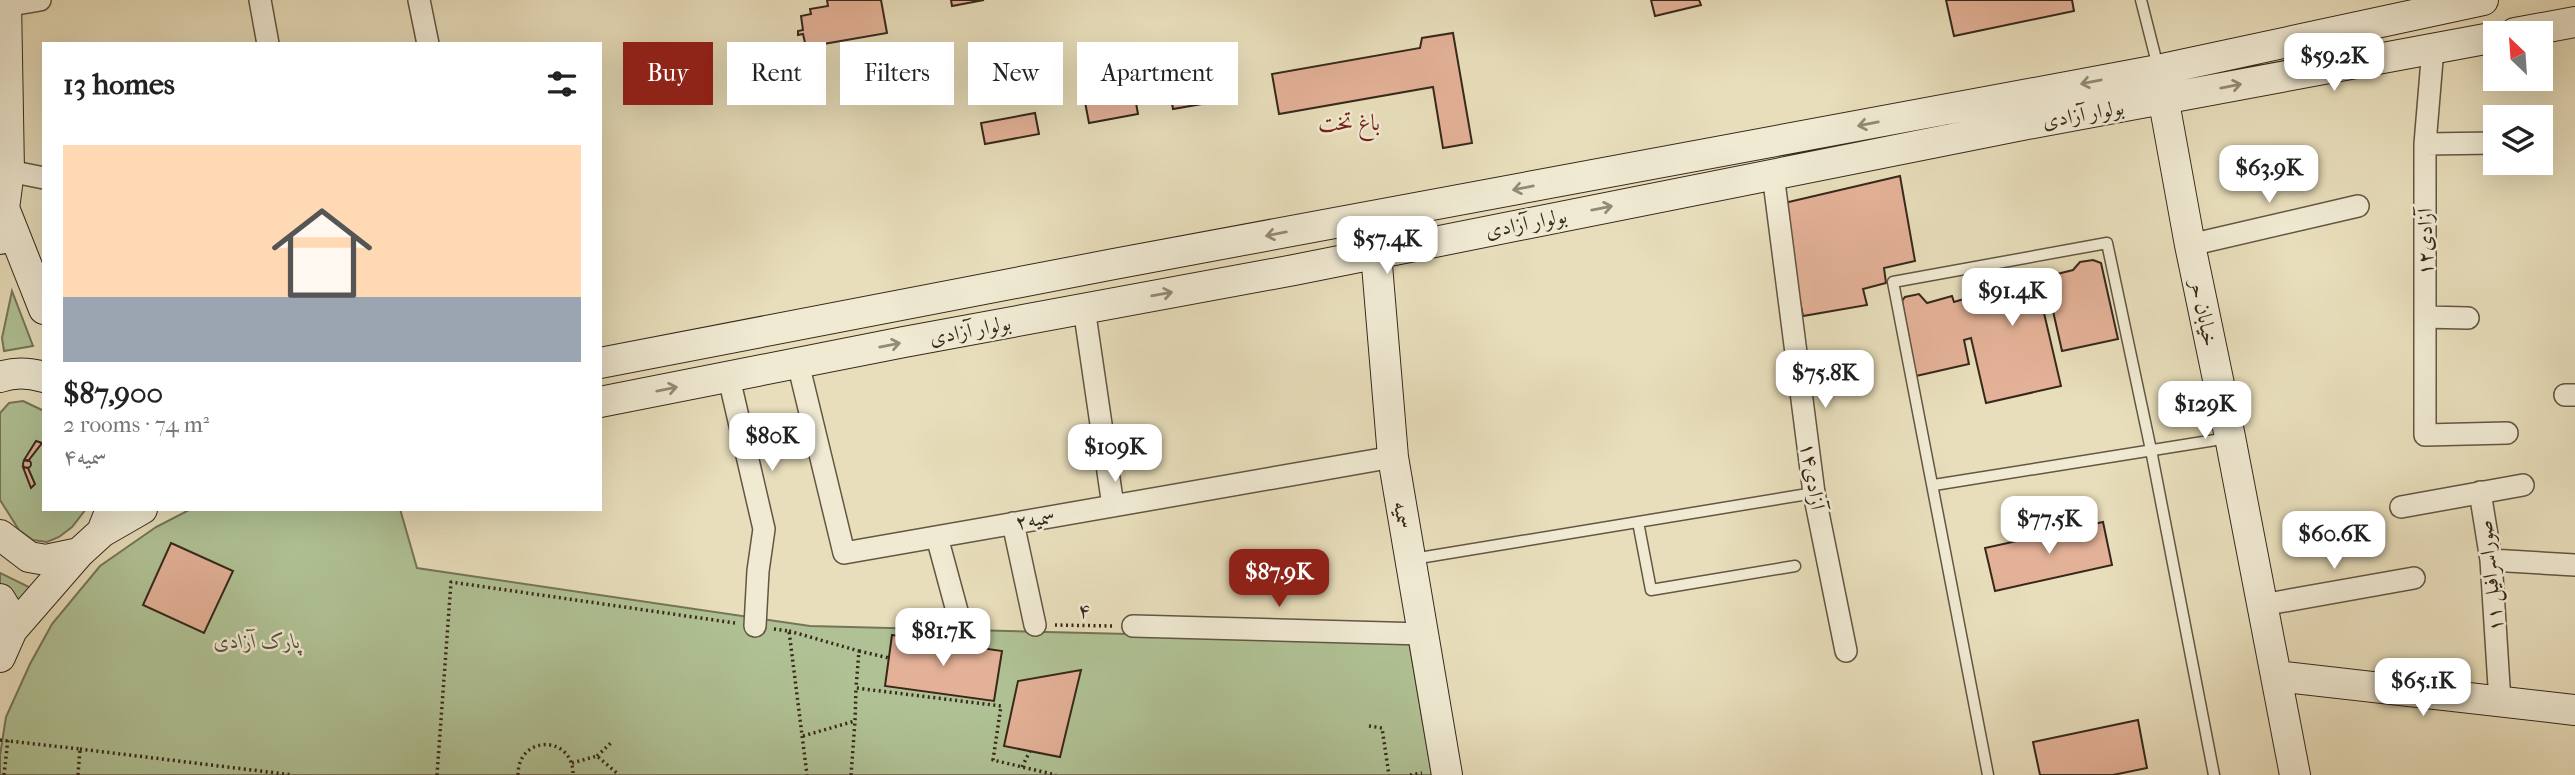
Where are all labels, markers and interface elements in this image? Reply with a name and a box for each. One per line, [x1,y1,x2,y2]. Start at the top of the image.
north arrow [2483,21,2553,91]
map controls [2483,21,2553,175]
pin: $59.2K [2277,34,2391,93]
chip: Buy [623,42,713,105]
chip: Rent [727,42,826,105]
chip: Filters [840,42,954,105]
chip: New [968,42,1063,105]
chip: Apartment [1077,42,1238,105]
text: $59.2K [2300,42,2368,69]
icon: filters [543,65,581,103]
text: 13 homes [63,67,175,102]
one-way arrow [2080,76,2103,90]
one-way arrow [2219,79,2242,93]
street label: بولوار آزادی [2040,94,2126,134]
button: layers [2483,105,2553,175]
district label: باغ تخت [1318,109,1380,142]
one-way arrow [1857,118,1879,131]
pin: $63.9K [2212,146,2326,205]
text: $63.9K [2235,154,2303,181]
one-way arrow [1512,182,1535,196]
icon: home [259,190,385,316]
one-way arrow [1590,201,1613,214]
street label: بولوار آزادی [1483,202,1569,244]
street label: آزادی۱۲ [2412,206,2437,276]
pin: $57.4K [1330,216,1444,276]
text: $57.4K [1353,225,1421,252]
one-way arrow [1265,228,1288,242]
pin: $91.4K [1955,268,2069,328]
street label: خیابان حر [2184,276,2223,349]
text: $91.4K [1978,277,2046,304]
one-way arrow [1150,287,1173,300]
street label: بولوار آزادی [927,309,1013,351]
one-way arrow [878,337,901,351]
pin: $75.8K [1768,350,1882,410]
text: $75.8K [1792,359,1858,386]
text: $87,900 [63,376,163,411]
one-way arrow [655,382,678,396]
pin: $129K [2156,382,2254,441]
text: $129K [2174,390,2236,417]
text: 2 rooms · 74 m² [63,411,209,438]
pin: $80K [731,414,813,473]
text: $80K [745,422,799,449]
pin: $109K [1066,424,1164,484]
text: $109K [1084,433,1146,460]
street label: آزادی۱۴ [1796,441,1832,514]
text: سمیه۴ [63,443,107,470]
pin: $77.5K [1992,496,2106,556]
street label: سمیه [1389,499,1417,531]
street label: ۲سمیه [1013,504,1057,534]
text: $77.5K [2017,505,2081,532]
pin: $60.6K [2277,512,2391,571]
street label: صوراسرافیل ۱۱ [2472,519,2511,633]
text: $60.6K [2298,520,2370,547]
pin: $87.9K [1222,550,1336,609]
text: $87.9K [1245,558,1313,585]
street label: ۴ [1078,598,1090,622]
pin: $81.7K [886,608,1000,668]
text: $81.7K [911,617,975,644]
park label: پارک آزادی [214,628,302,656]
pin: $65.1K [2366,658,2480,718]
text: $65.1K [2391,667,2455,694]

